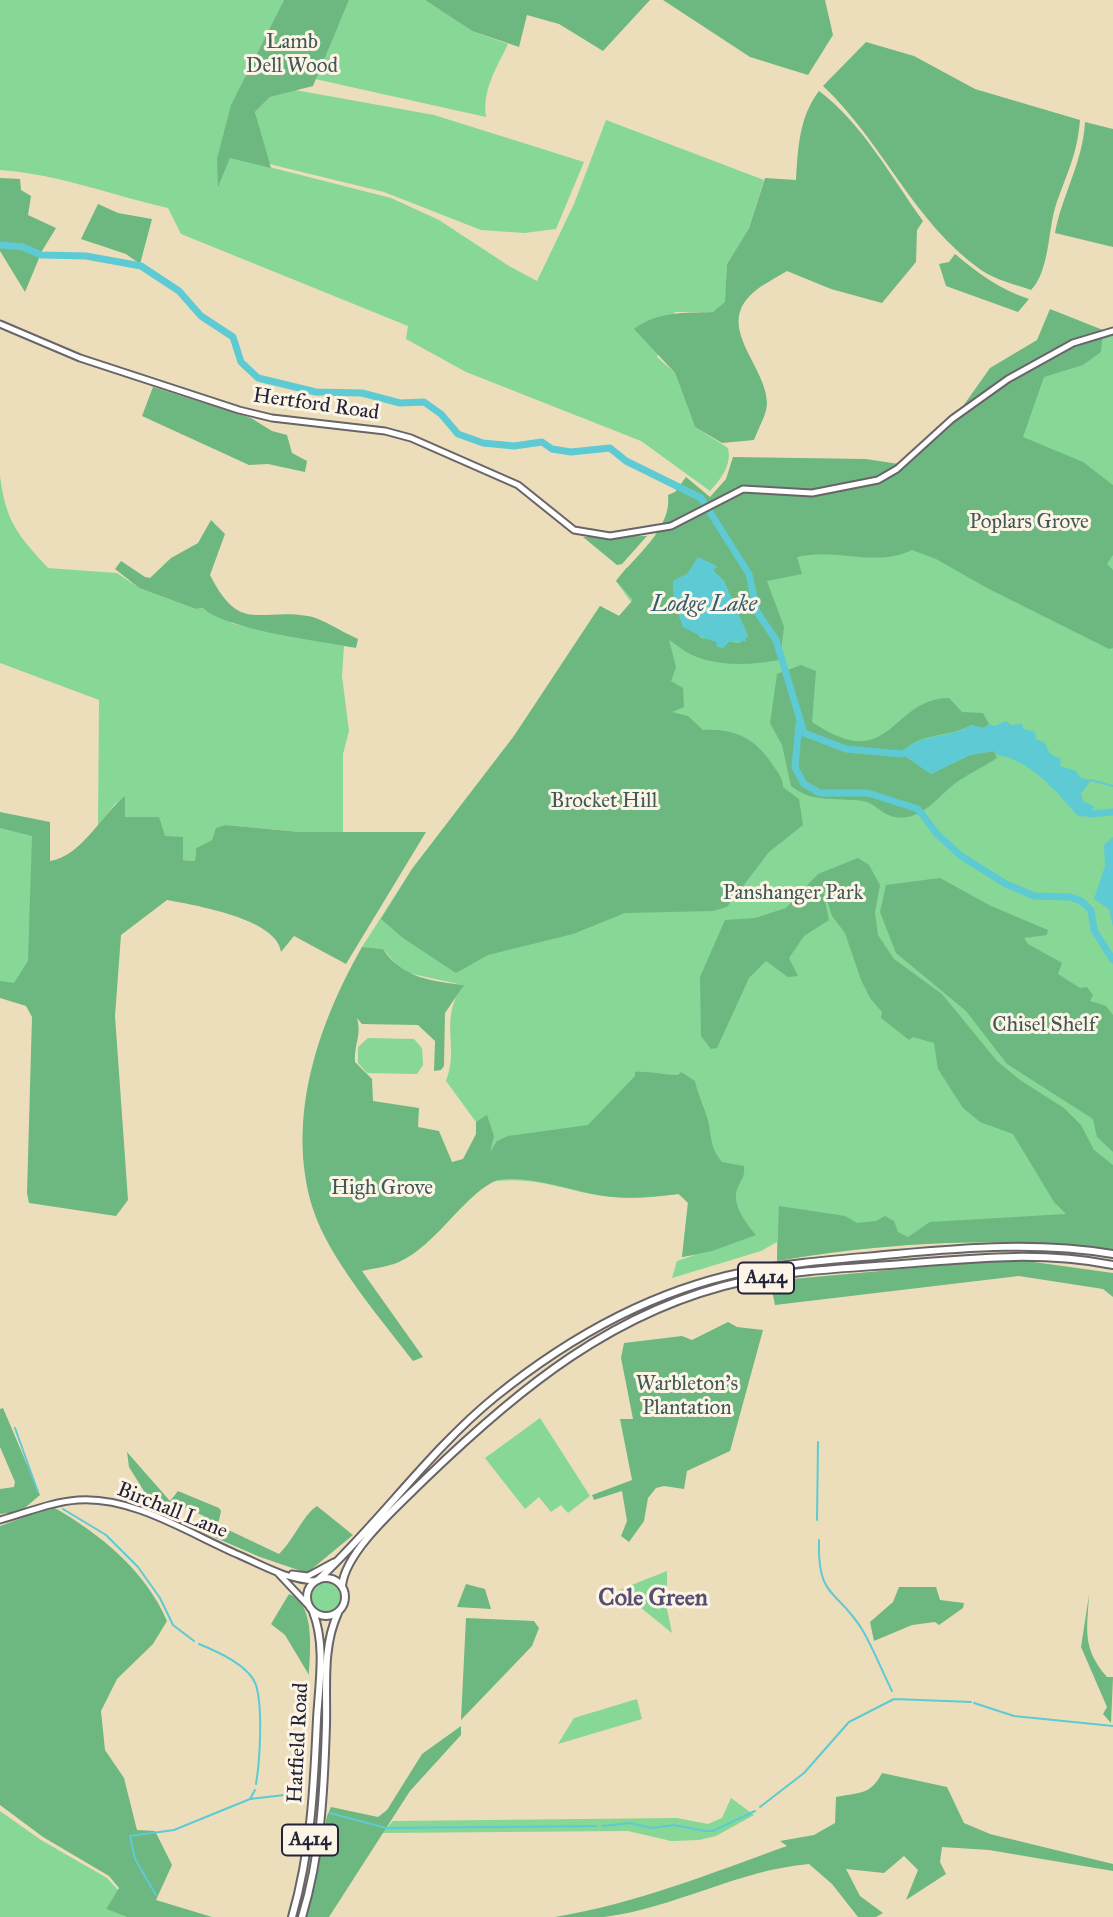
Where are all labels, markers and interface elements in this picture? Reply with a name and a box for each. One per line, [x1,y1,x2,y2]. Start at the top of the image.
park label: Lamb Dell Wood [246,30,338,80]
street label: Hertford Road [251,384,381,426]
park label: Poplars Grove [969,510,1089,536]
water label: Lodge Lake [651,591,757,619]
park label: Brocket Hill [551,789,657,815]
park label: Panshanger Park [723,881,863,907]
park label: Chisel Shelf [992,1013,1096,1039]
park label: High Grove [331,1176,433,1202]
road number: A414 [738,1262,794,1294]
park label: Warbleton's Plantation [636,1372,738,1422]
street label: Birchall Lane [113,1477,231,1545]
district label: Cole Green [598,1585,708,1613]
street label: Hatfield Road [283,1682,315,1804]
road number: A414 [282,1824,338,1856]

